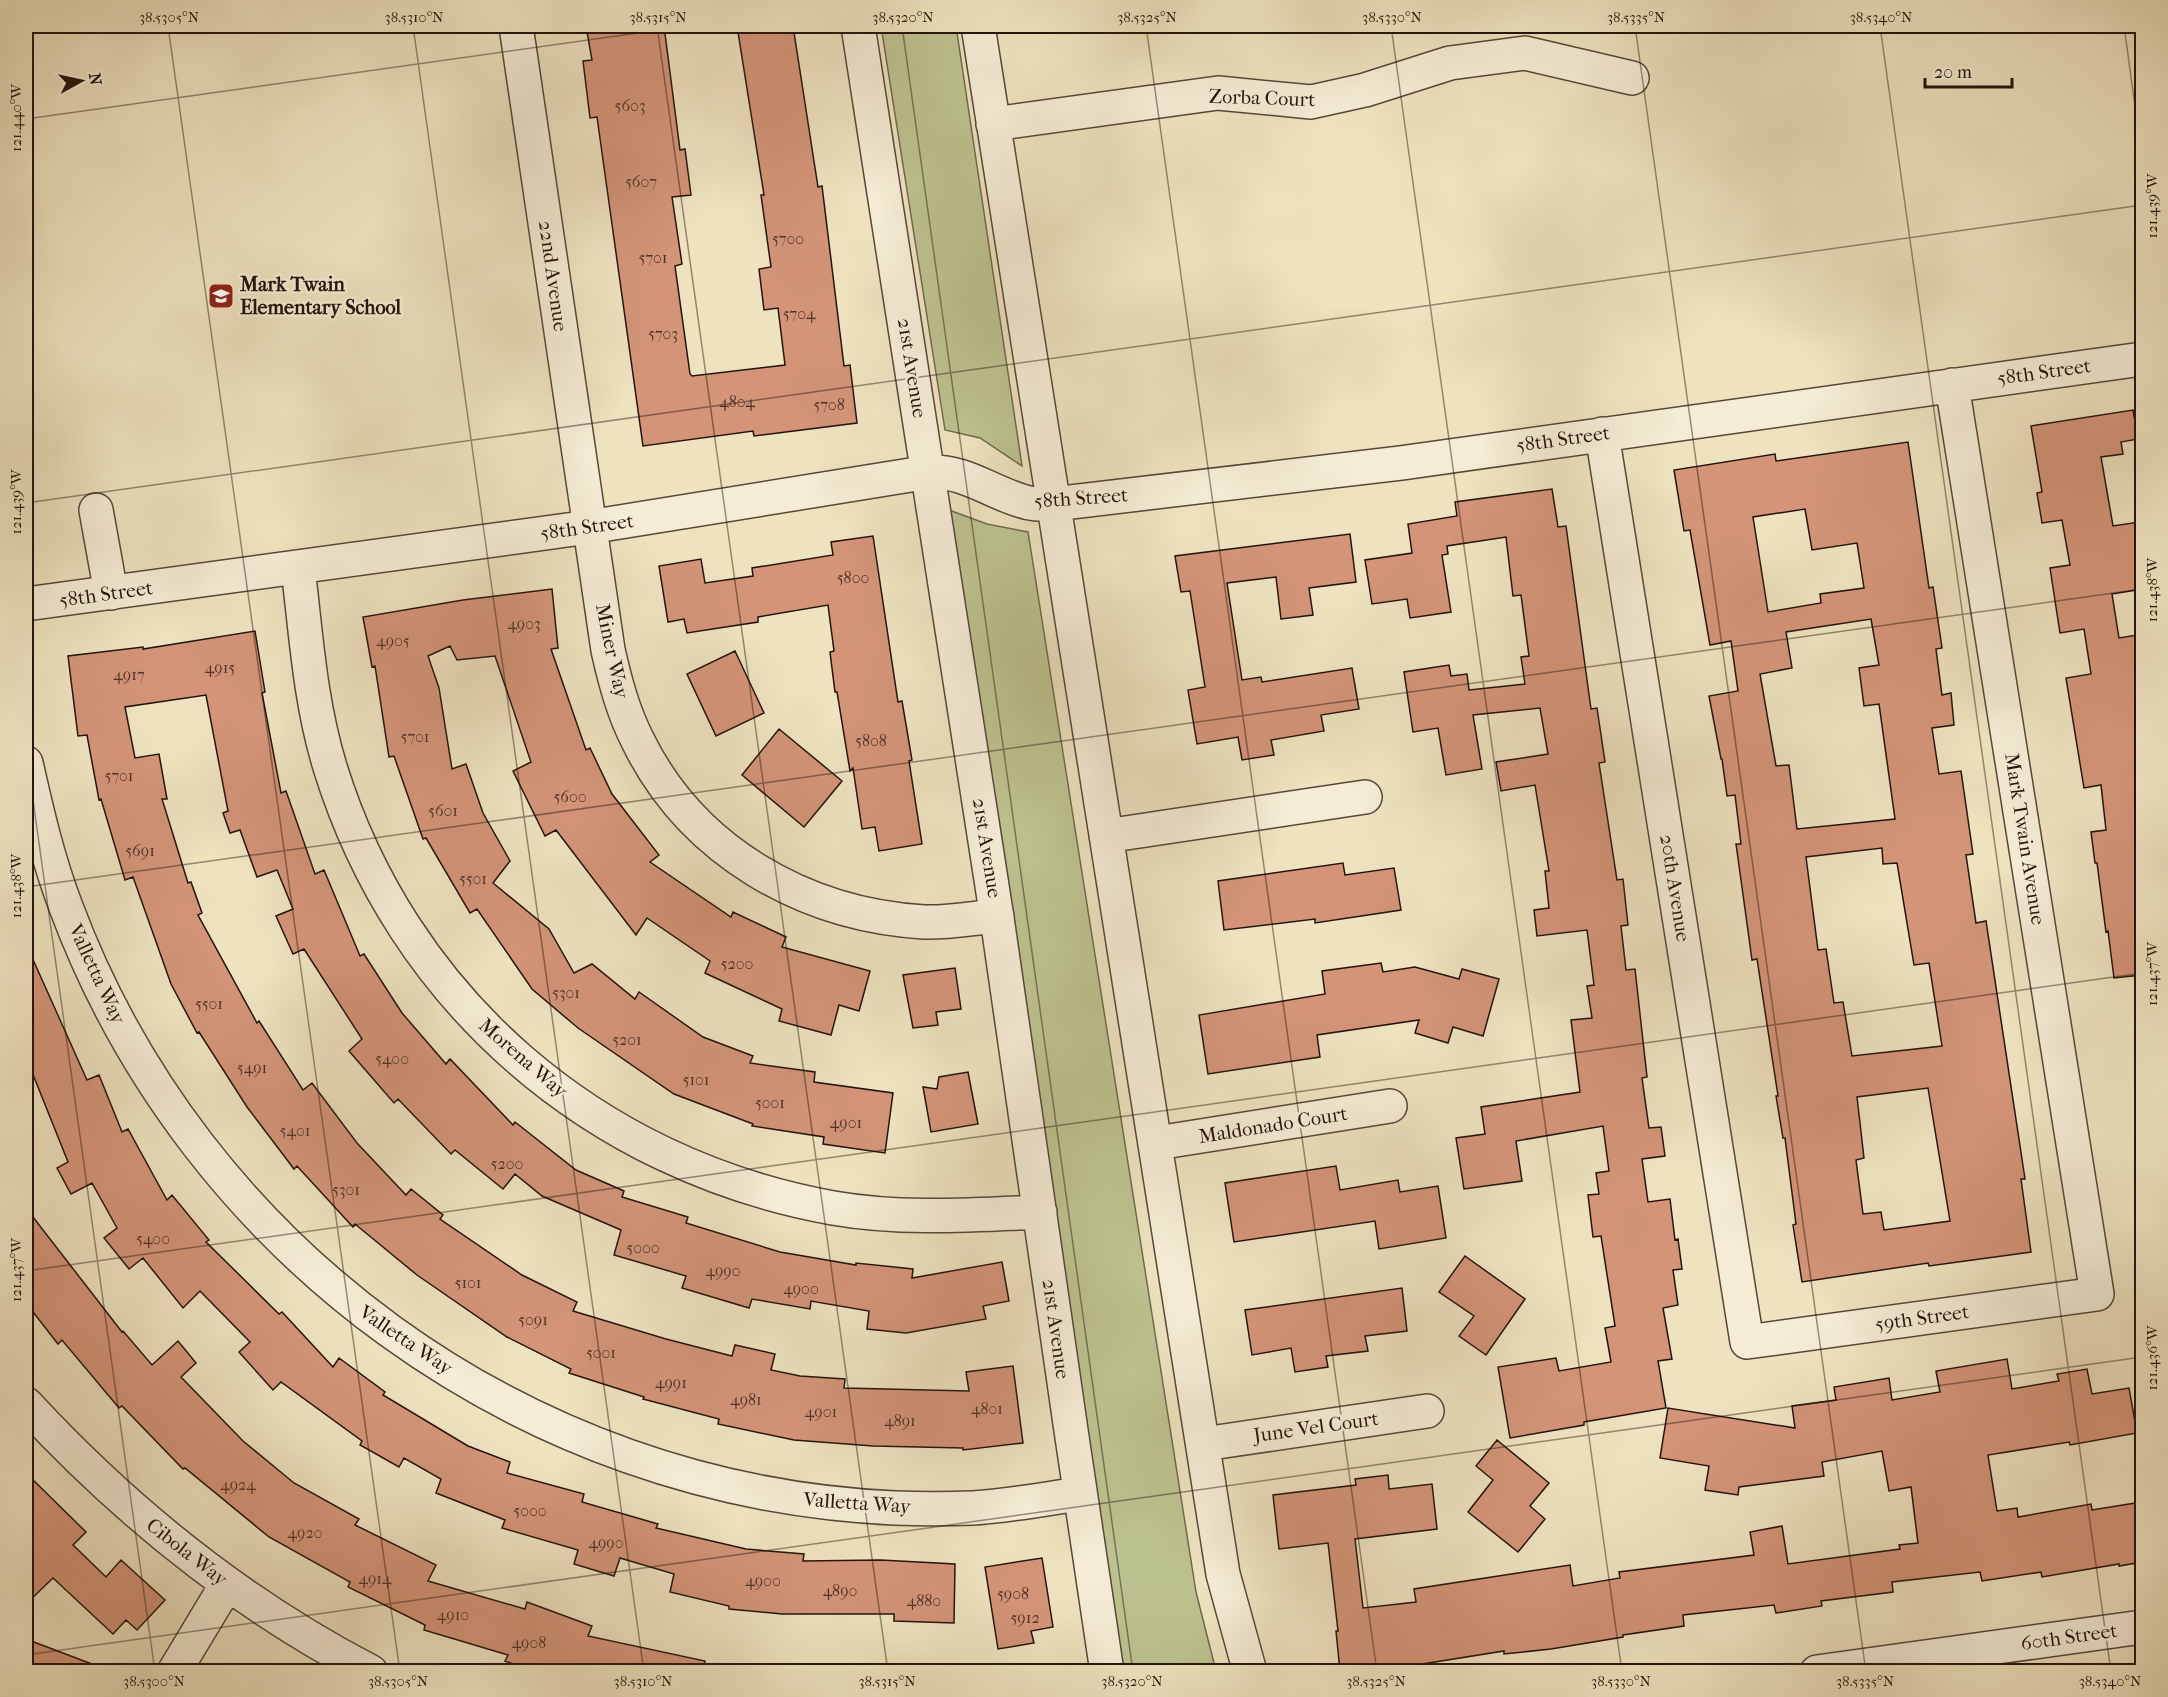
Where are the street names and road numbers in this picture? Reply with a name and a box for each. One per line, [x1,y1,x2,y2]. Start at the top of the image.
street label: Zorba Court [1208,85,1316,111]
street label: 22nd Avenue [534,219,572,333]
street label: 21st Avenue [893,316,931,420]
street label: 58th Street [1996,354,2092,390]
street label: 58th Street [1515,421,1611,457]
street label: 58th Street [1033,483,1129,513]
street label: 58th Street [539,509,635,545]
street label: 58th Street [58,576,154,612]
street label: Miner Way [591,602,634,702]
street label: Mark Twain Avenue [2000,751,2050,927]
street label: 21st Avenue [968,796,1006,900]
street label: 20th Avenue [1655,833,1695,943]
street label: Valletta Way [63,920,131,1029]
street label: Morena Way [474,1013,573,1103]
street label: Maldonado Court [1197,1102,1349,1148]
street label: 21st Avenue [1038,1277,1074,1381]
street label: Valletta Way [354,1300,458,1380]
street label: 59th Street [1874,1300,1970,1336]
street label: June Vel Court [1250,1407,1380,1447]
street label: Valletta Way [802,1488,913,1518]
street label: Cibola Way [142,1513,233,1592]
street label: 60th Street [2019,1619,2119,1655]

